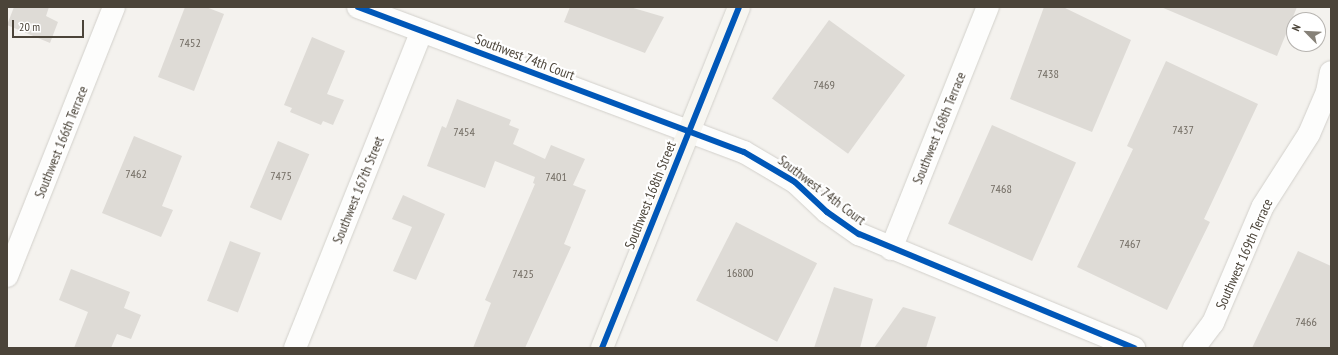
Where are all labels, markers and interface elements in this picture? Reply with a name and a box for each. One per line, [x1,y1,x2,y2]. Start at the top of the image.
scale bar [14,12,86,38]
north arrow [1286,12,1326,52]
text: 20 m [19,19,40,34]
text: N [1288,22,1304,33]
street label: Southwest 74th Court [473,30,577,84]
house number: 7452 [179,36,201,50]
house number: 7438 [1037,67,1059,81]
street label: Southwest 168th Terrace [909,69,969,187]
house number: 7469 [813,78,835,92]
street label: Southwest 166th Terrace [31,83,91,201]
house number: 7437 [1172,123,1194,137]
house number: 7454 [453,125,475,139]
street label: Southwest 167th Street [329,134,387,246]
street label: Southwest 168th Street [621,139,679,251]
street label: Southwest 74th Court [775,152,869,228]
house number: 7462 [125,167,147,181]
house number: 7475 [270,169,292,183]
house number: 7401 [545,170,567,184]
house number: 7468 [990,182,1012,196]
street label: Southwest 169th Terrace [1212,196,1276,312]
house number: 7467 [1119,237,1141,251]
house number: 16800 [727,266,753,280]
house number: 7425 [512,267,534,281]
house number: 7466 [1295,315,1317,329]

